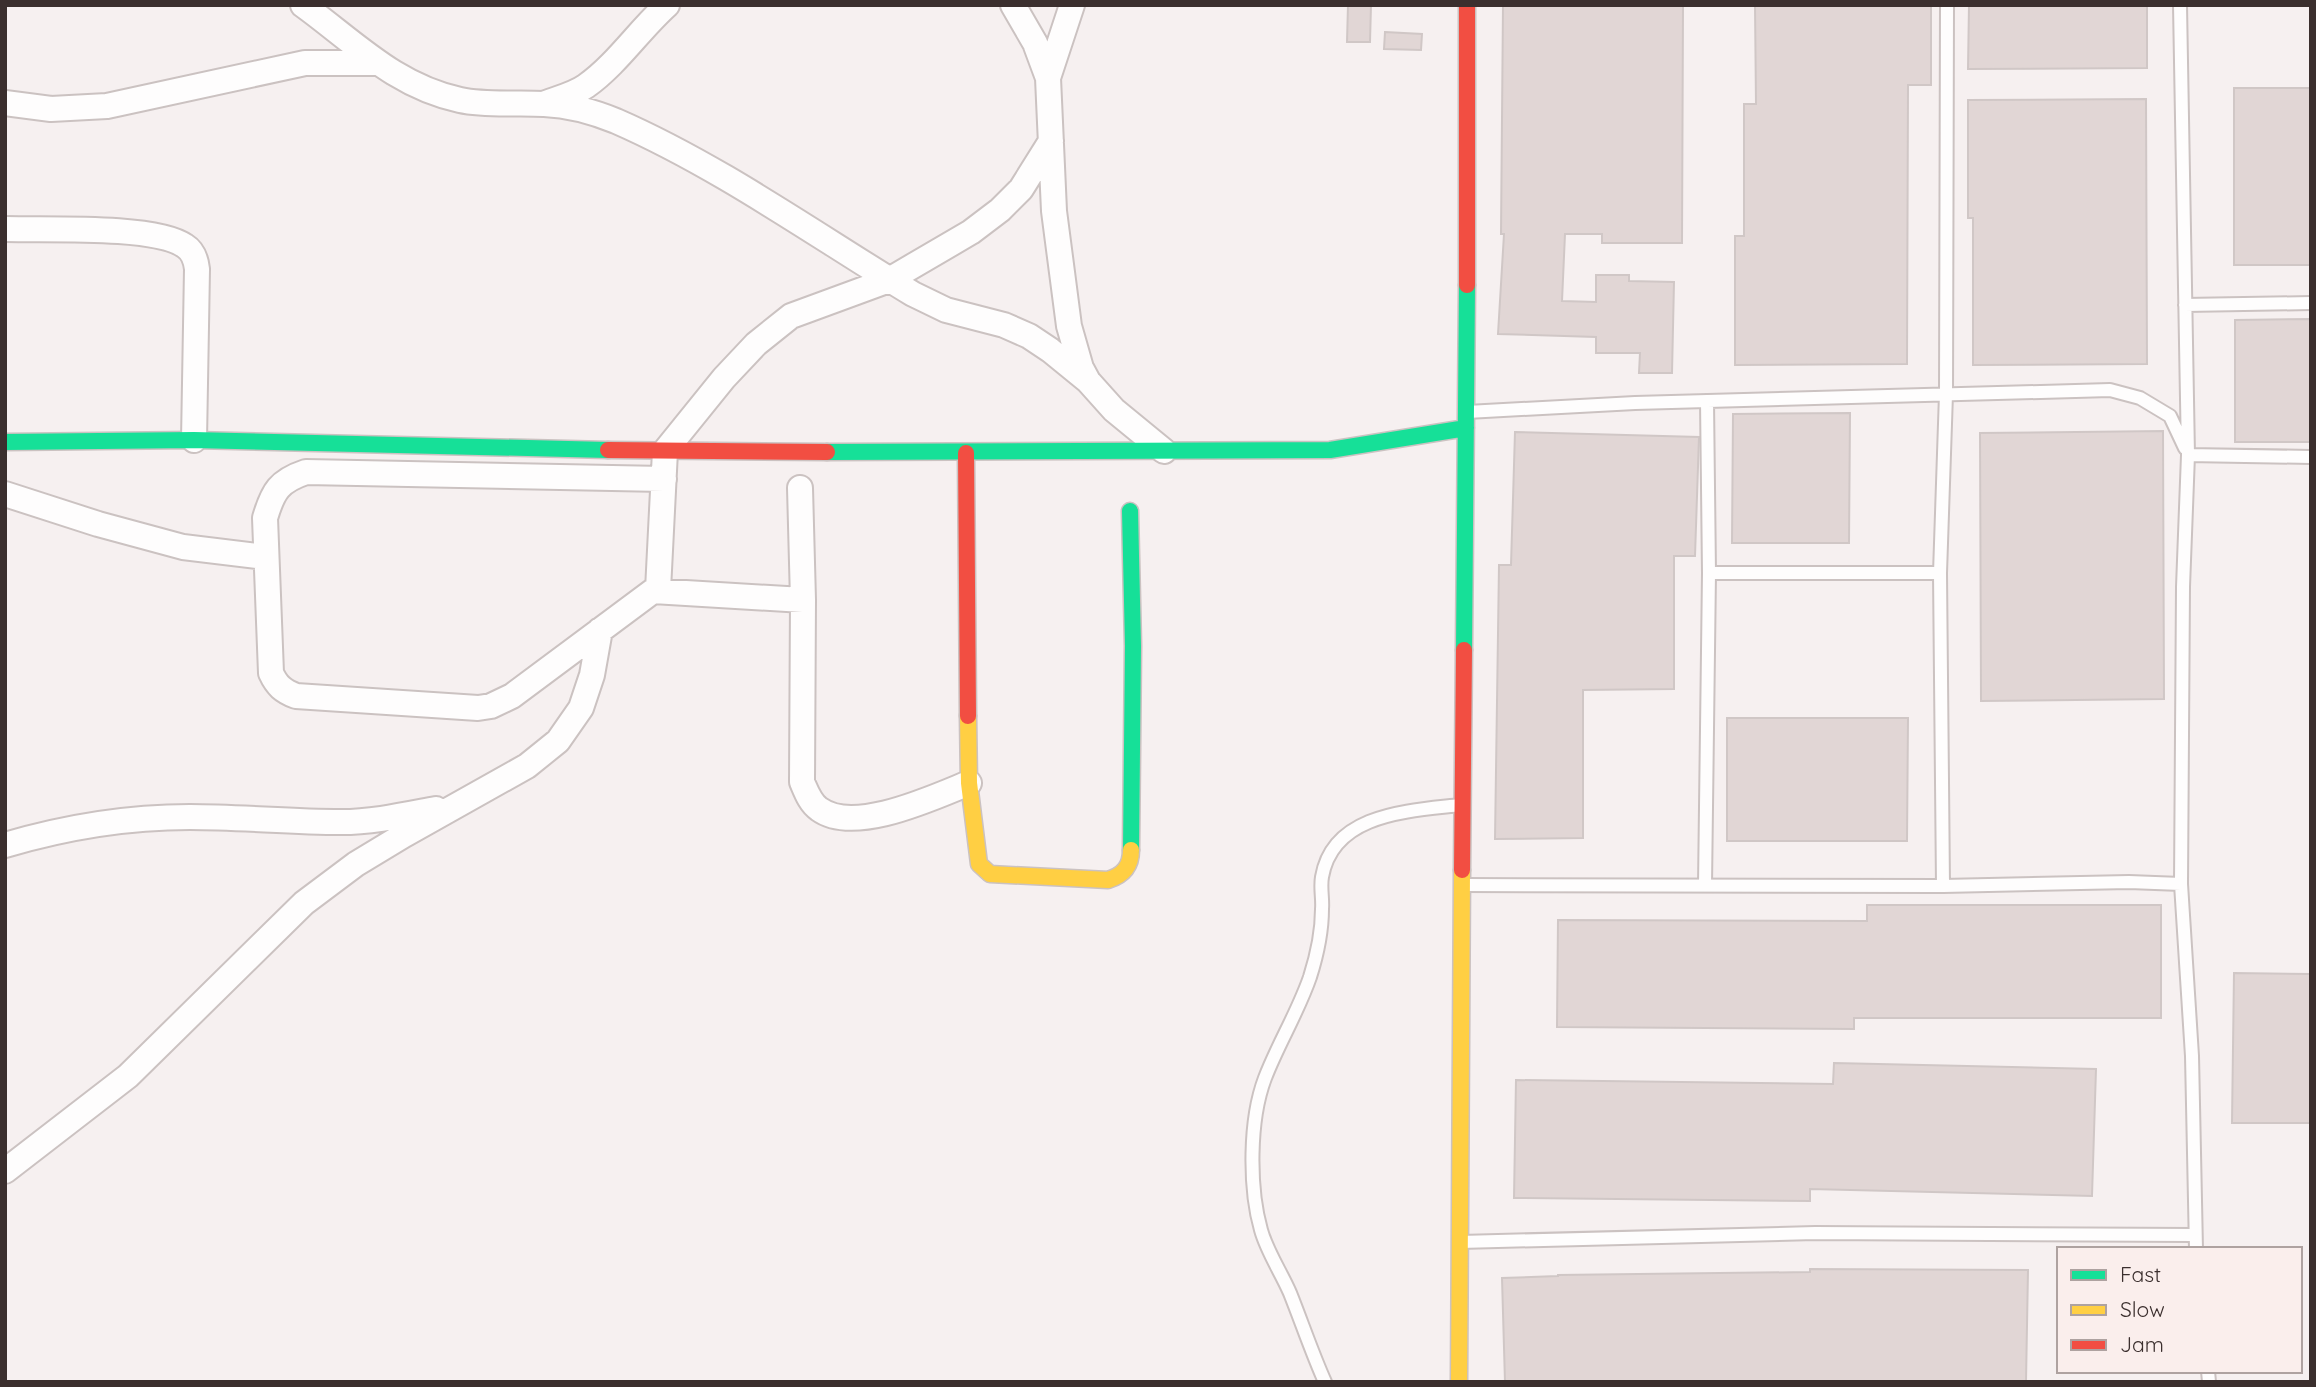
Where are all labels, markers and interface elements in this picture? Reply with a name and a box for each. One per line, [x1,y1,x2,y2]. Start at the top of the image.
legend [2057,1247,2302,1373]
text: Fast [2120,1261,2161,1287]
text: Slow [2120,1296,2165,1322]
text: Jam [2120,1331,2164,1357]

